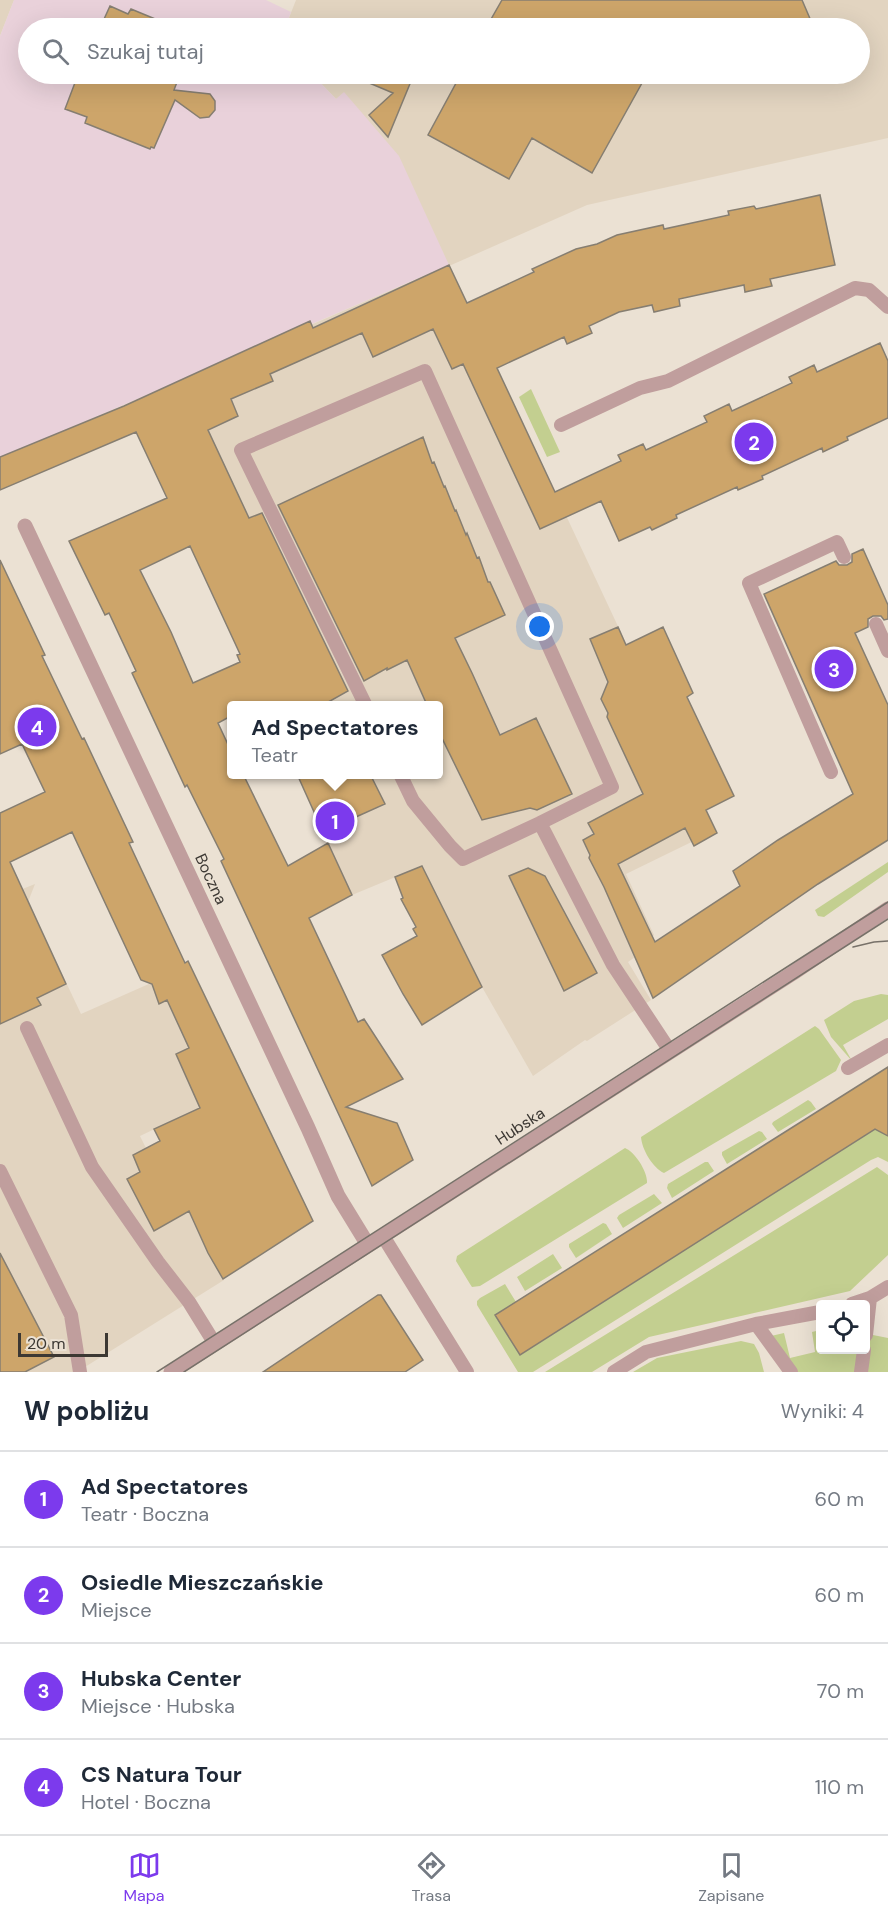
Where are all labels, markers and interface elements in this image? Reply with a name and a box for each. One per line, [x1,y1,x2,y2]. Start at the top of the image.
search box [18,18,870,84]
icon: search [39,35,72,68]
text: Szukaj tutaj [87,37,204,66]
pin: 2 [734,420,774,464]
your location [525,612,554,641]
pin: 3 [814,646,854,692]
popup [227,701,443,779]
pin: 4 [18,704,57,750]
text: Ad Spectatores [251,713,419,742]
text: Teatr [251,742,298,768]
pin: 1 [316,798,354,844]
street label: Boczna [190,850,232,908]
street label: Hubska [491,1102,549,1150]
map controls [816,1300,870,1354]
button: locate [816,1300,870,1354]
scale bar [18,1330,108,1358]
text: 20 m [27,1333,66,1354]
text: W pobliżu [24,1394,149,1428]
text: Wyniki: 4 [781,1398,864,1424]
text: Ad Spectatores [81,1472,249,1501]
text: 1 [40,1486,47,1512]
text: 60 m [815,1486,864,1512]
text: Teatr · Boczna [81,1501,209,1527]
text: Osiedle Mieszczańskie [81,1568,323,1597]
text: 2 [38,1582,49,1608]
text: 60 m [815,1582,864,1608]
text: Miejsce [81,1597,152,1623]
text: Hubska Center [81,1664,241,1693]
text: 3 [37,1678,50,1704]
text: 70 m [817,1678,864,1704]
text: Miejsce · Hubska [81,1693,235,1719]
text: CS Natura Tour [81,1760,242,1789]
text: 4 [37,1774,50,1800]
text: 110 m [815,1774,864,1800]
text: Hotel · Boczna [81,1789,211,1815]
tab: Mapa [124,1849,164,1906]
tab: Trasa [412,1849,451,1906]
tab: Zapisane [698,1849,764,1906]

